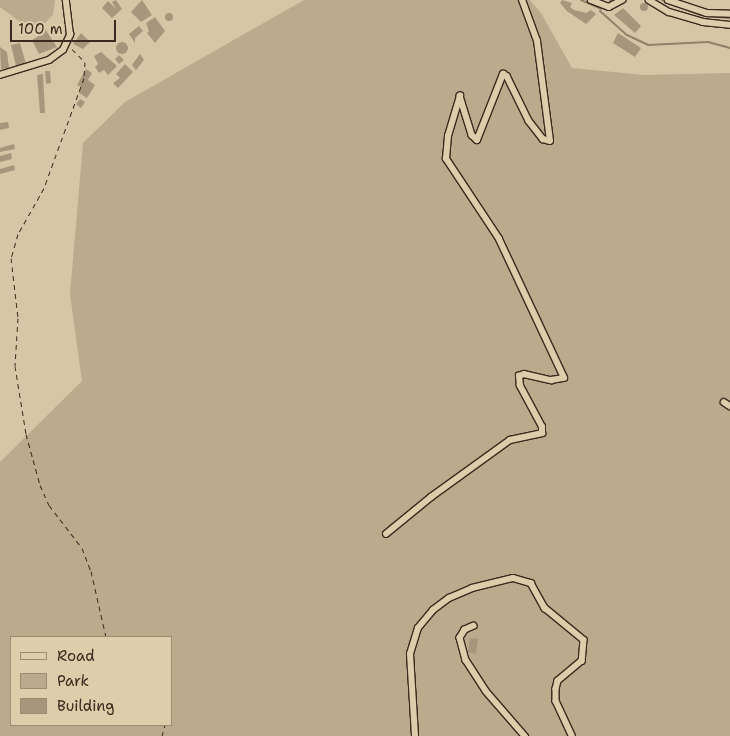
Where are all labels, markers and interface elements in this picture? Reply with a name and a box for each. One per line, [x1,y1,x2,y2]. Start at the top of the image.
scale bar [12,10,119,42]
text: 100 m [18,19,63,39]
legend [10,636,172,726]
text: Road [57,646,95,666]
text: Park [57,671,89,691]
text: Building [57,696,114,716]

